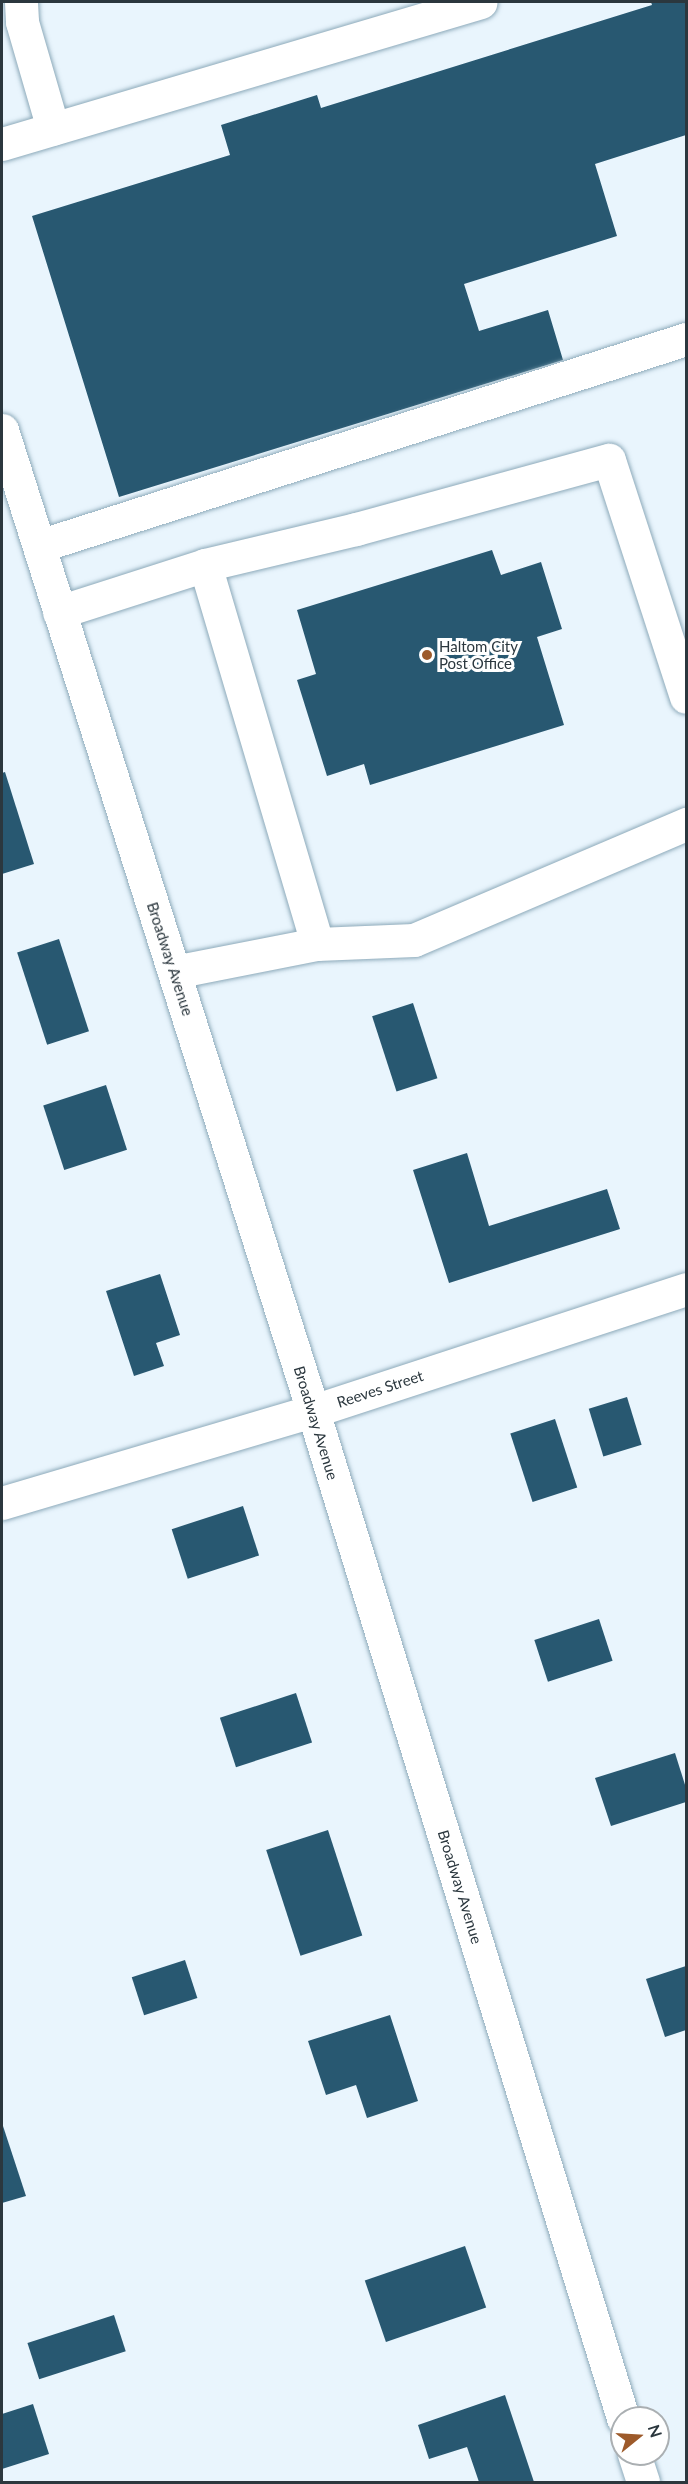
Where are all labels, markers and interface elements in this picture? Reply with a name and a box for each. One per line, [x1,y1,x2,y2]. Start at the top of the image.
place label: Haltom City Post Office [439,637,518,672]
marker: Haltom City Post Office [420,648,434,662]
street label: Broadway Avenue [143,900,197,1018]
street label: Broadway Avenue [290,1363,342,1483]
street label: Reeves Street [334,1367,426,1411]
street label: Broadway Avenue [434,1827,486,1947]
north arrow [610,2406,670,2466]
text: N [645,2422,667,2440]

